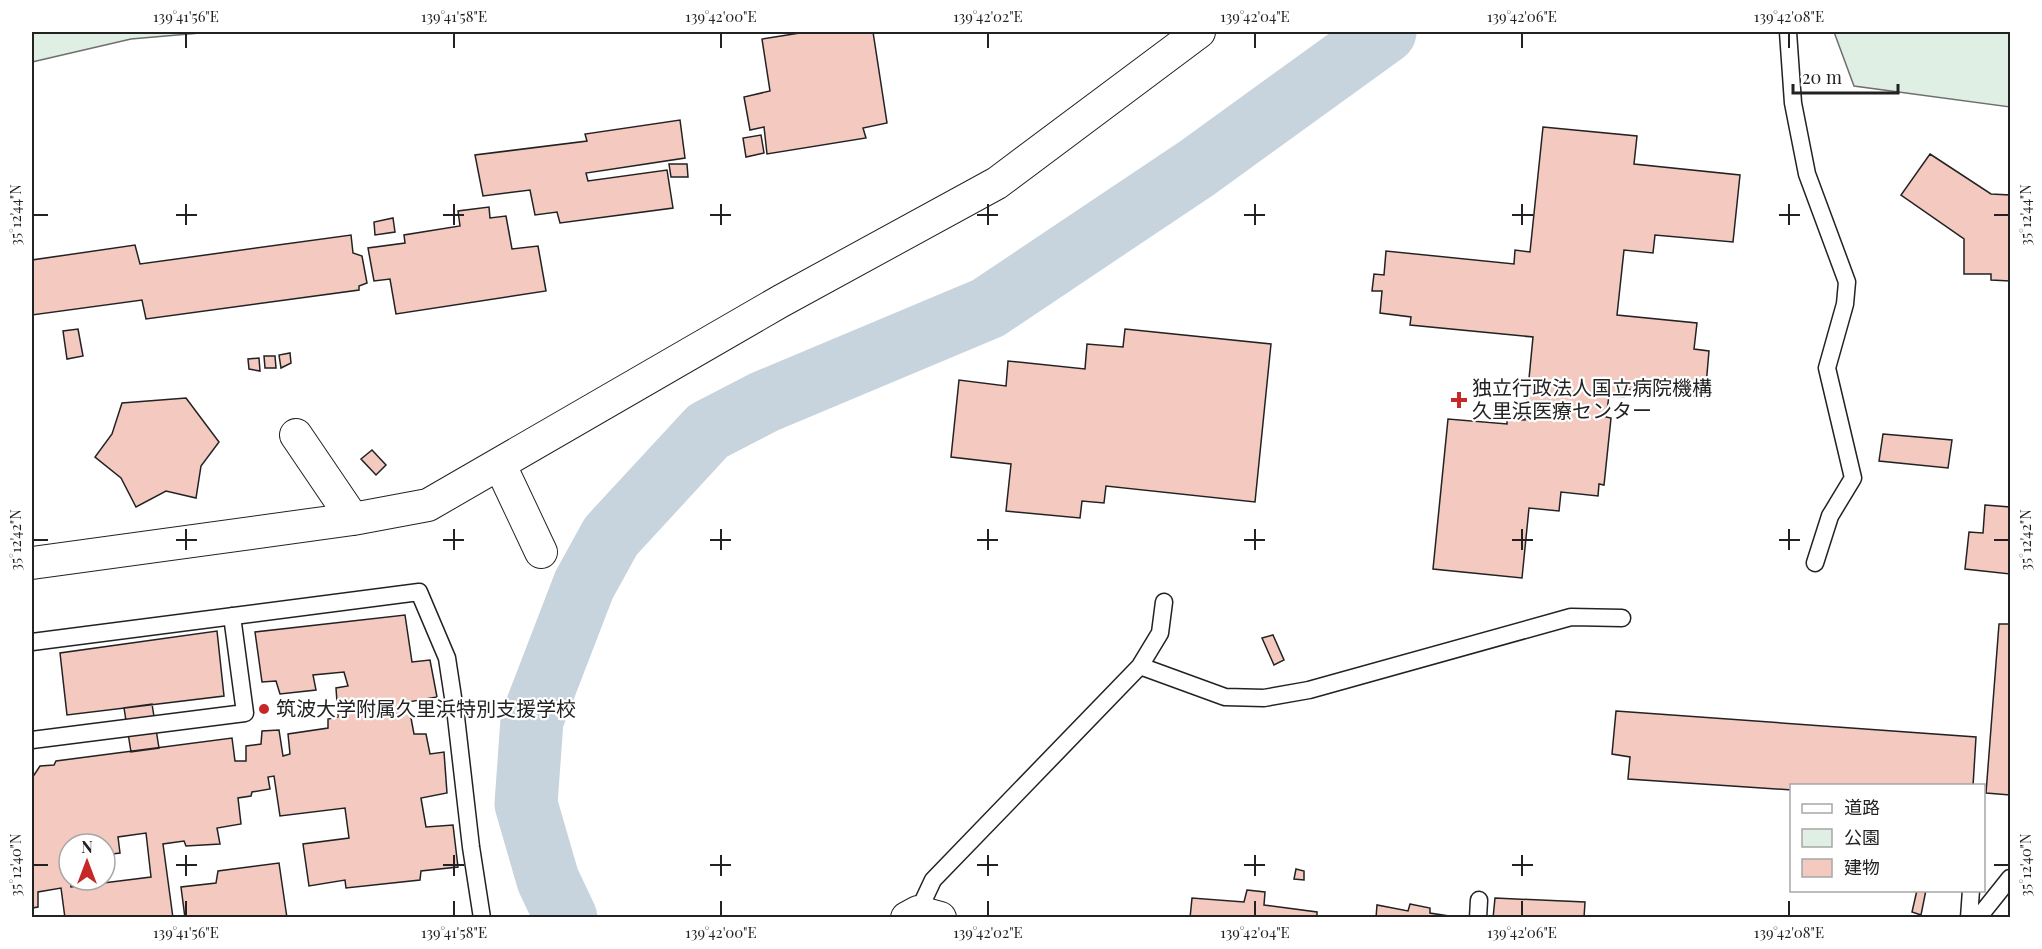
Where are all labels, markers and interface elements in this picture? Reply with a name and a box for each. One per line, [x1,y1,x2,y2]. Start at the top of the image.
text: 139°41'56"E [153,6,219,26]
text: 139°41'58"E [421,6,487,26]
text: 139°42'00"E [685,6,757,26]
text: 139°42'02"E [953,6,1023,26]
text: 139°42'04"E [1220,6,1290,26]
text: 139°42'06"E [1487,6,1557,26]
text: 139°42'08"E [1754,6,1824,26]
scale bar [1793,57,1898,95]
text: 20 m [1802,65,1842,89]
text: 35°12'44"N [5,184,25,246]
text: 35°12'44"N [2015,184,2035,246]
place label: 独立行政法人国立病院機構 久里浜医療センター [1472,373,1712,423]
marker: 独立行政法人国立病院機構 久里浜医療センター [1450,391,1468,409]
text: 35°12'42"N [5,509,25,571]
text: 35°12'42"N [2015,509,2035,571]
place label: 筑波大学附属久里浜特別支援学校 [276,694,576,721]
marker: 筑波大学附属久里浜特別支援学校 [257,702,271,716]
legend [1790,784,1985,892]
text: 道路 [1844,795,1880,819]
text: 公園 [1844,825,1880,849]
north arrow [57,832,117,892]
text: 35°12'40"N [5,833,25,897]
text: 35°12'40"N [2015,833,2035,897]
text: N [81,836,93,857]
text: 建物 [1844,855,1880,879]
text: 139°41'56"E [153,922,219,942]
text: 139°41'58"E [421,922,487,942]
text: 139°42'00"E [685,922,757,942]
text: 139°42'02"E [953,922,1023,942]
text: 139°42'04"E [1220,922,1290,942]
text: 139°42'06"E [1487,922,1557,942]
text: 139°42'08"E [1754,922,1824,942]

